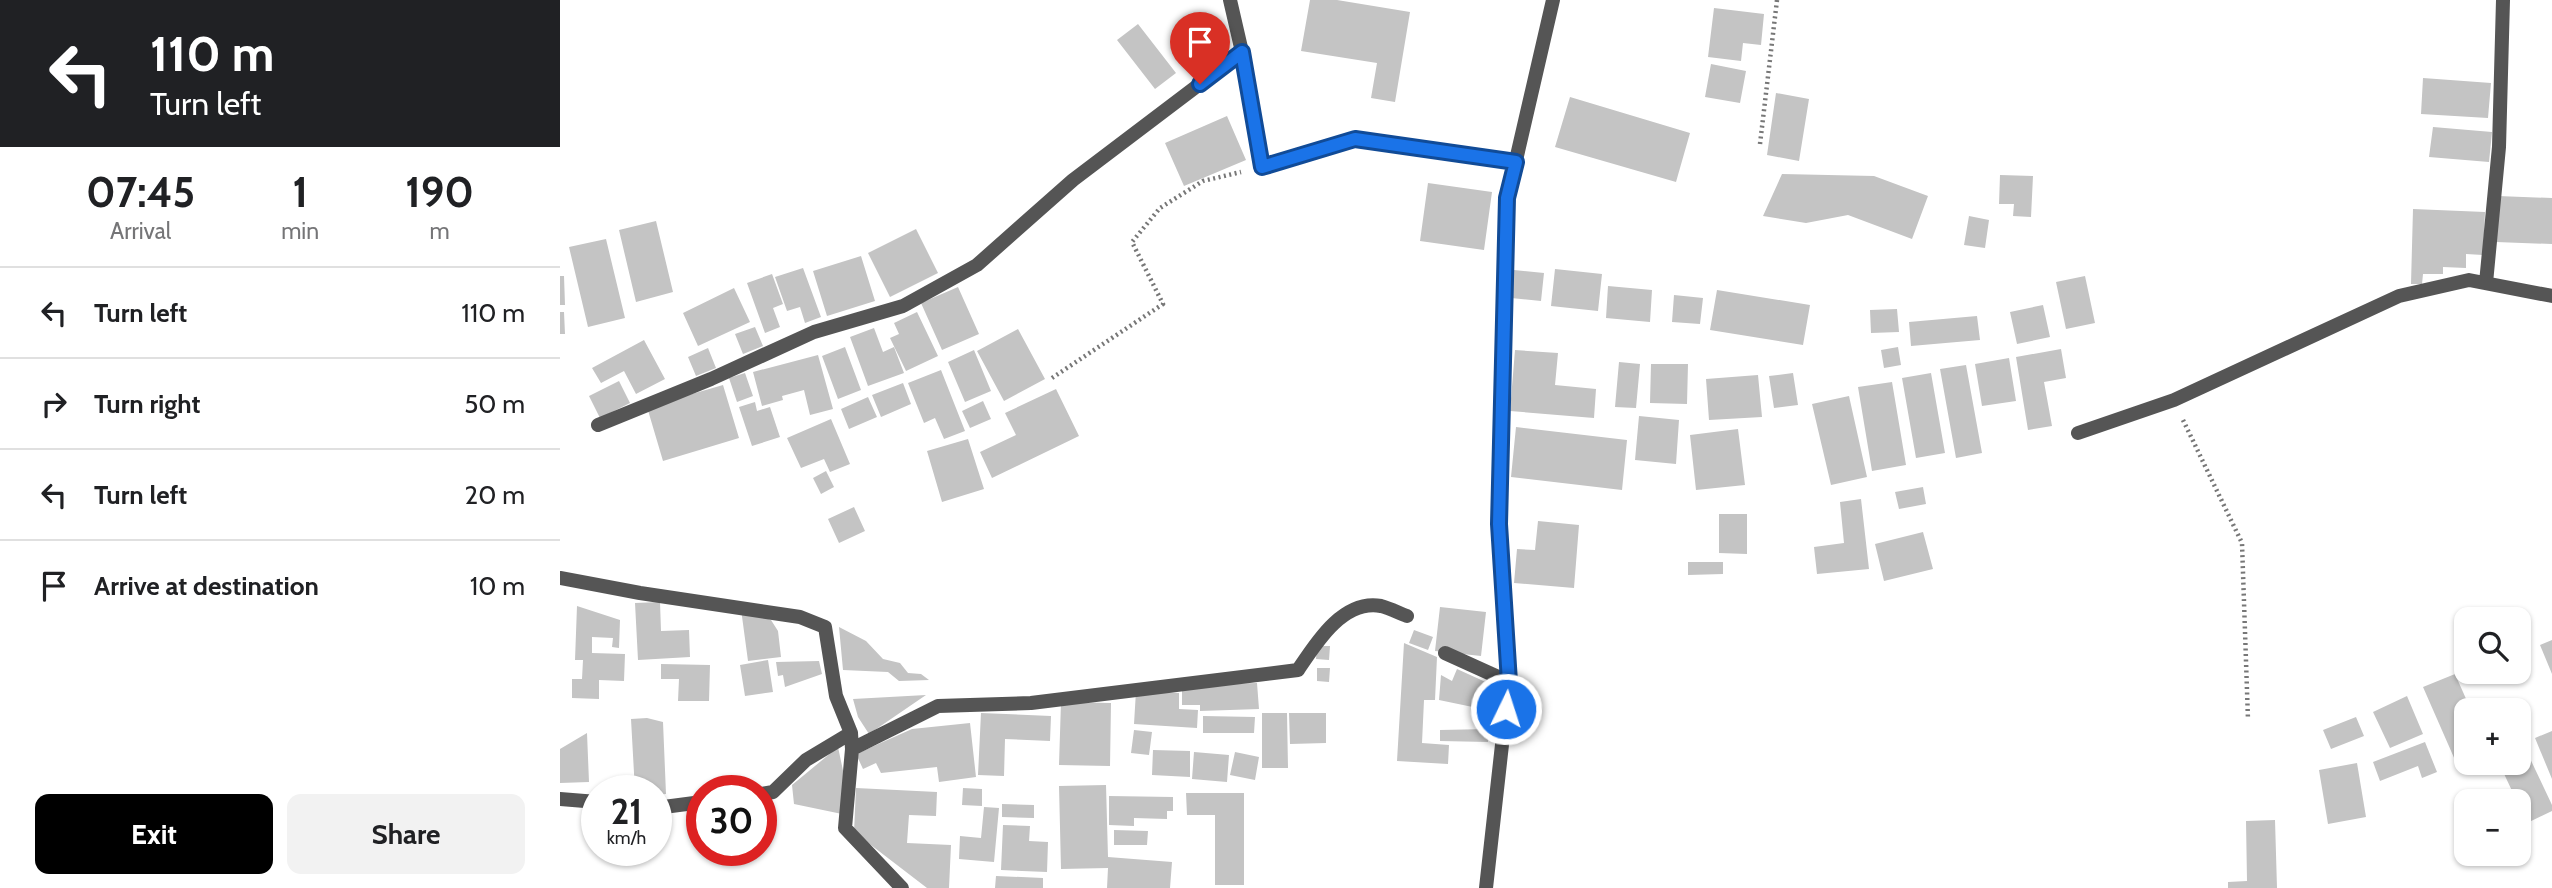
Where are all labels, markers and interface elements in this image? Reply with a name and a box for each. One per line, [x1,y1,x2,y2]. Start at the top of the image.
pin [1170,12.0,1230,84]
icon: arrive [1181,23,1219,61]
text: 110 m [150,24,274,83]
icon: left [35,28,126,119]
text: Turn left [150,84,261,123]
text: 07:45 [86,166,195,218]
text: 1 [292,166,308,218]
text: 190 [405,166,474,218]
text: Arrival [110,217,171,245]
text: min [281,217,319,245]
text: m [429,217,450,245]
icon: left [35,294,73,332]
text: Turn left [94,297,187,329]
text: 110 m [461,297,525,329]
icon: right [35,385,73,423]
text: Turn right [94,388,200,420]
text: 50 m [464,388,525,420]
icon: left [35,476,73,514]
text: Turn left [94,479,187,511]
text: 20 m [465,479,525,511]
icon: arrive [35,567,73,605]
text: Arrive at destination [94,570,319,602]
text: 10 m [470,570,525,602]
map controls [2454,607,2531,866]
button: search [2454,607,2531,684]
position arrow [1469,672,1543,746]
button: + [2454,698,2531,775]
speed limit sign: 30 [686,775,777,866]
button: − [2454,789,2531,866]
text: 21 [611,790,642,833]
button: Exit [35,794,273,874]
button: Share [287,794,525,874]
text: km/h [607,827,646,849]

